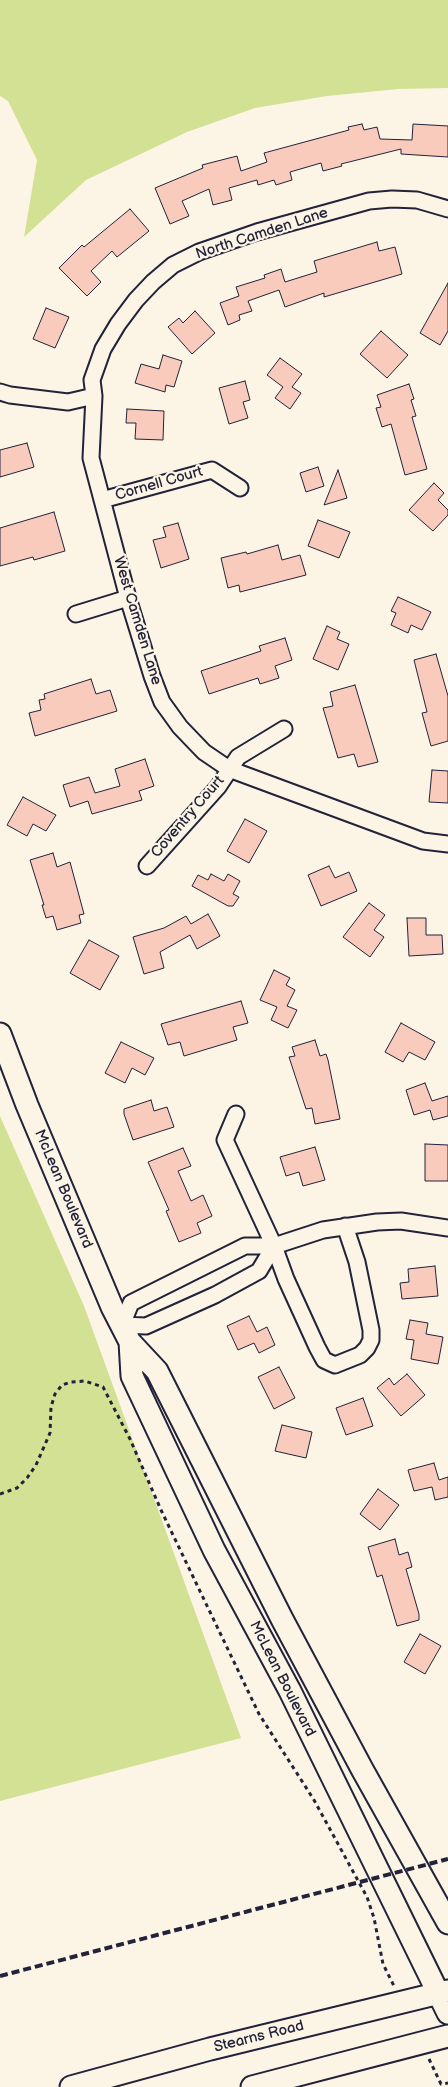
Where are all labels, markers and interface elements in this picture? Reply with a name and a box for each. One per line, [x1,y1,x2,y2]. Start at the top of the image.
street label: North Camden Lane [194,204,330,264]
street label: Cornell Court [113,463,205,505]
street label: West Camden Lane [109,555,165,687]
street label: Coventry Court [148,772,228,862]
street label: McLean Boulevard [30,1127,96,1251]
street label: McLean Boulevard [245,1618,319,1740]
street label: Stearns Road [212,2017,306,2057]

